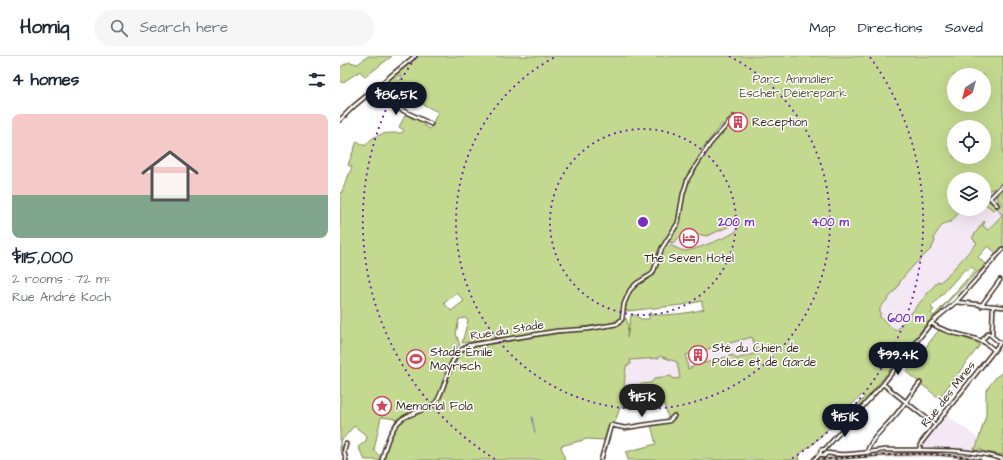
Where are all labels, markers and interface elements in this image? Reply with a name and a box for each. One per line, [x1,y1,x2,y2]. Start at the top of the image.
search box [94,10,374,46]
text: Homiq [20,14,70,41]
icon: search [108,17,130,39]
text: Search here [140,17,228,38]
text: Map [809,18,836,38]
text: Directions [858,18,923,38]
text: Saved [945,18,983,38]
text: 4 homes [12,68,79,92]
north arrow [947,68,991,112]
map controls [947,68,991,216]
icon: filters [306,69,328,91]
park label: Parc Animalier Escher Déierepark [739,71,847,102]
pin: $86.5K [363,82,429,116]
text: $86.5K [375,86,417,104]
building icon: Reception [727,111,749,133]
place label: Reception [752,114,807,131]
button: locate [947,120,991,164]
icon: home [134,140,206,212]
button: layers [947,172,991,216]
text: 200 m [717,214,755,231]
text: 400 m [811,214,849,231]
centre of rings [636,215,650,229]
hotel icon: The Seven Hotel [678,227,700,249]
text: $115,000 [12,246,73,270]
place label: The Seven Hotel [644,250,734,267]
text: 2 rooms · 72 m² [12,270,111,288]
text: Rue André Koch [12,288,111,306]
text: 600 m [888,310,925,327]
street label: Rue du Stade [469,316,546,345]
place label: Sté du Chien de Police et de Garde [712,340,817,371]
pin: $99.4K [865,342,931,376]
place label: Stade Émile Mayrisch [430,344,493,376]
building icon: Sté du Chien de Police et de Garde [687,344,709,366]
text: $99.4K [878,346,918,364]
sports icon: Stade Émile Mayrisch [405,348,427,370]
street label: Rue des Mines [917,358,980,431]
pin: $115K [614,384,670,418]
text: $115K [628,388,656,406]
place icon: Memorial Fola [371,395,393,417]
place label: Memorial Fola [396,398,473,415]
pin: $151K [817,404,873,438]
text: $151K [831,408,859,426]

